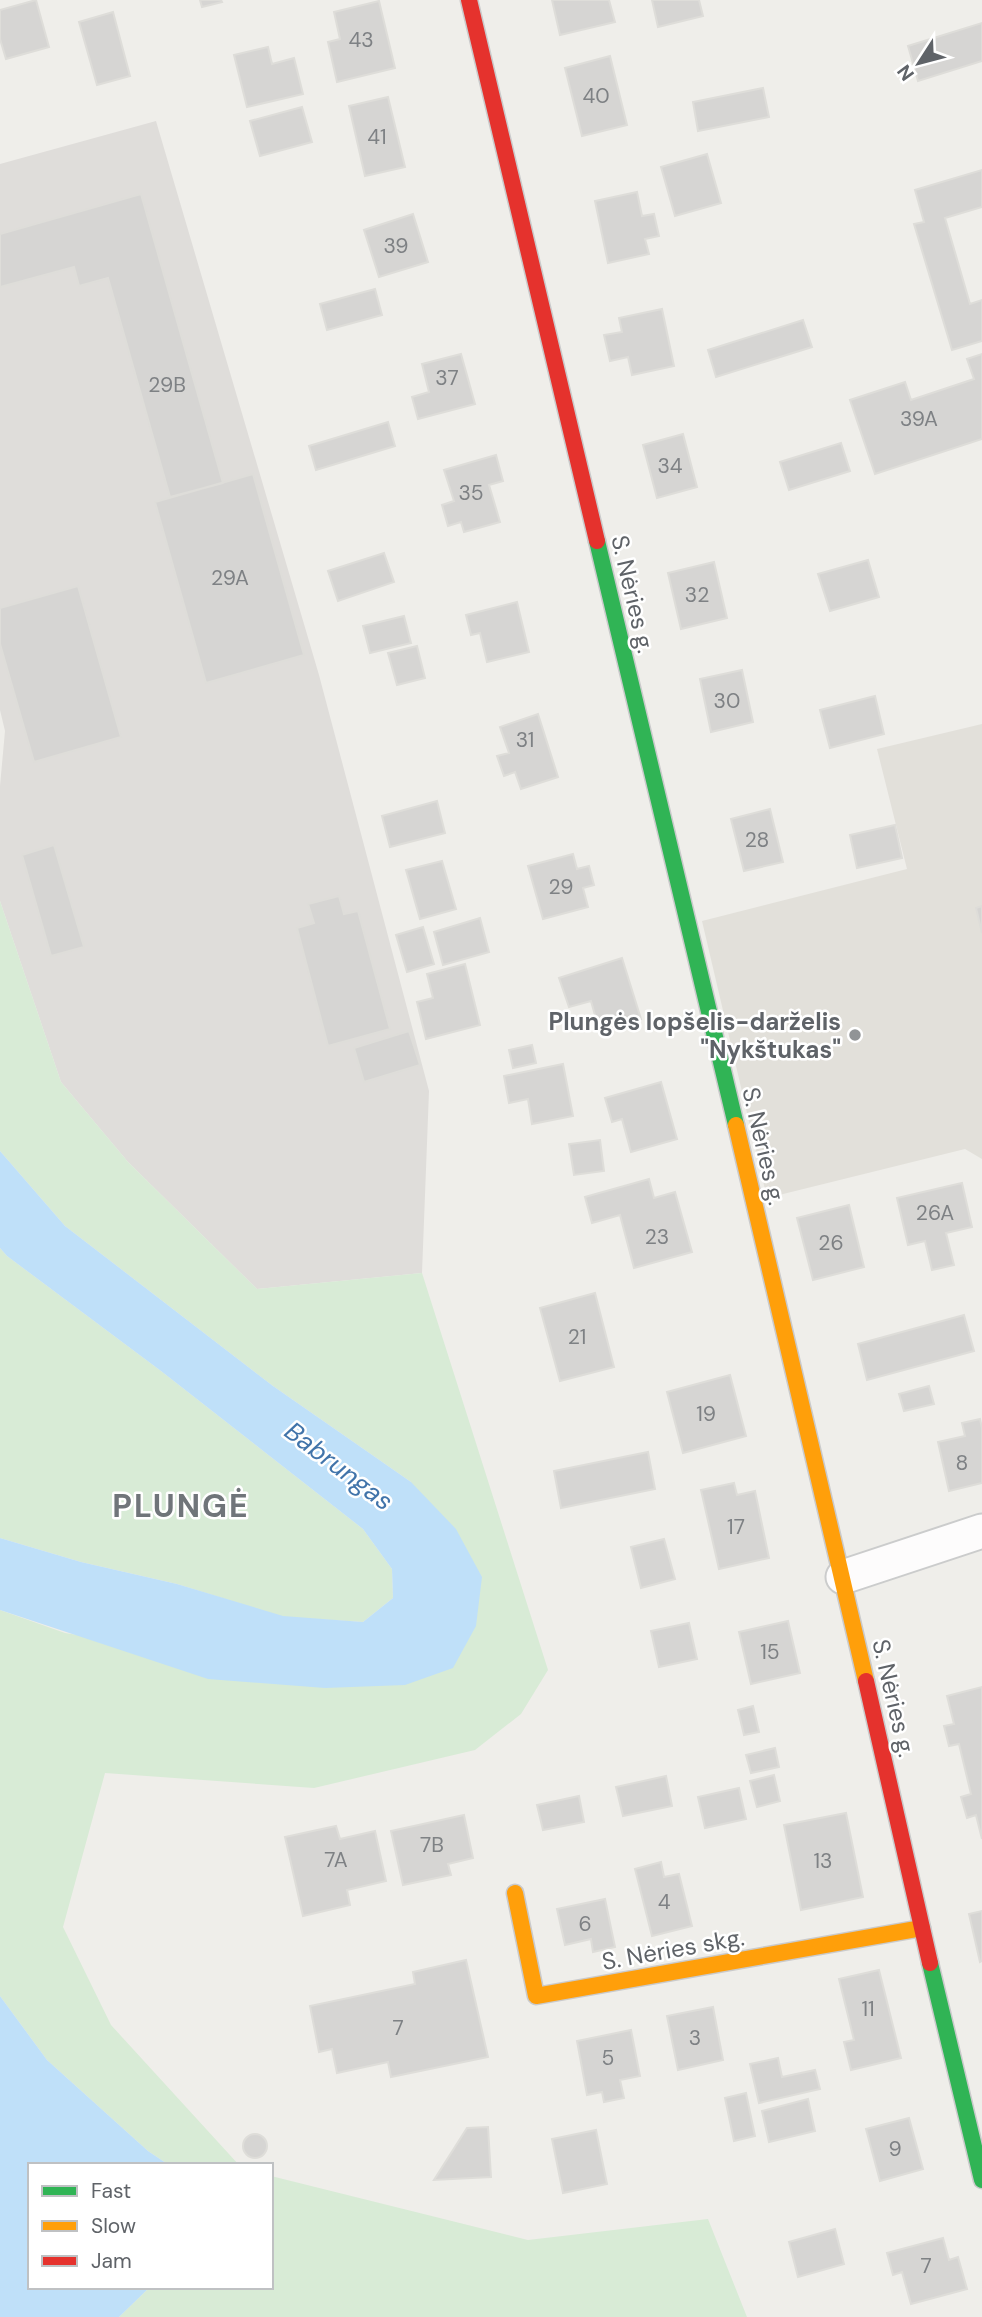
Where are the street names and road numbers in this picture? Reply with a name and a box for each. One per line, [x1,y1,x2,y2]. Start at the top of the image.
street label: S. Nėries g. [604,532,662,656]
street label: S. Nėries g. [735,1084,793,1208]
street label: S. Nėries g. [865,1636,923,1760]
street label: S. Nėries skg. [599,1921,747,1977]

